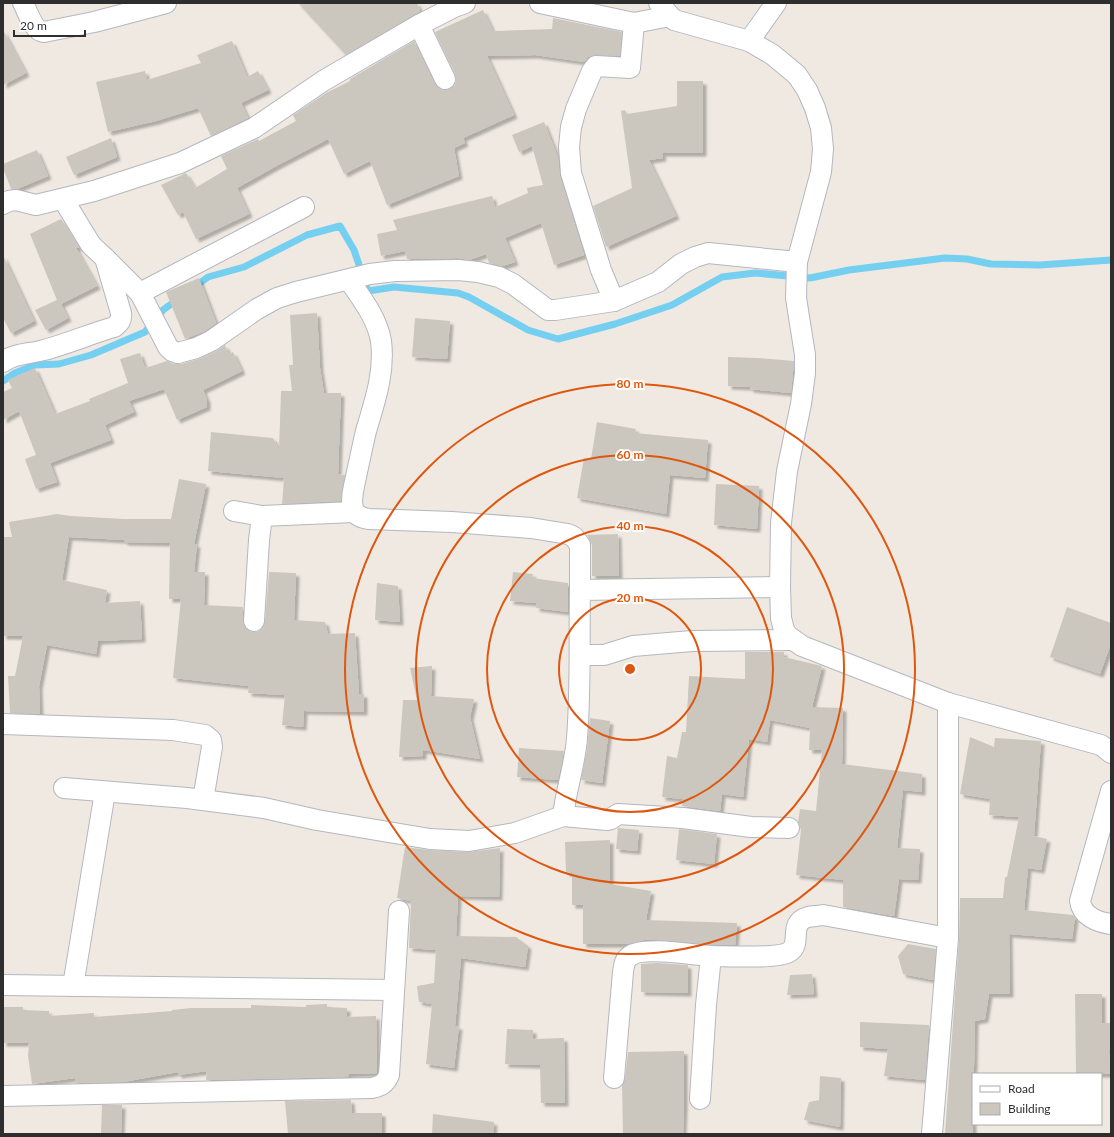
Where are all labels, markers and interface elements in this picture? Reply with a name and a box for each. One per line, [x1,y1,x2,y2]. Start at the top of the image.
scale bar [14,12,85,38]
text: 20 m [20,18,47,33]
text: 80 m [617,376,643,391]
text: 60 m [617,447,643,462]
text: 40 m [617,518,643,533]
text: 20 m [617,590,643,605]
centre of rings [623,662,637,676]
legend [972,1073,1102,1125]
text: Road [1008,1081,1035,1096]
text: Building [1008,1101,1051,1116]

